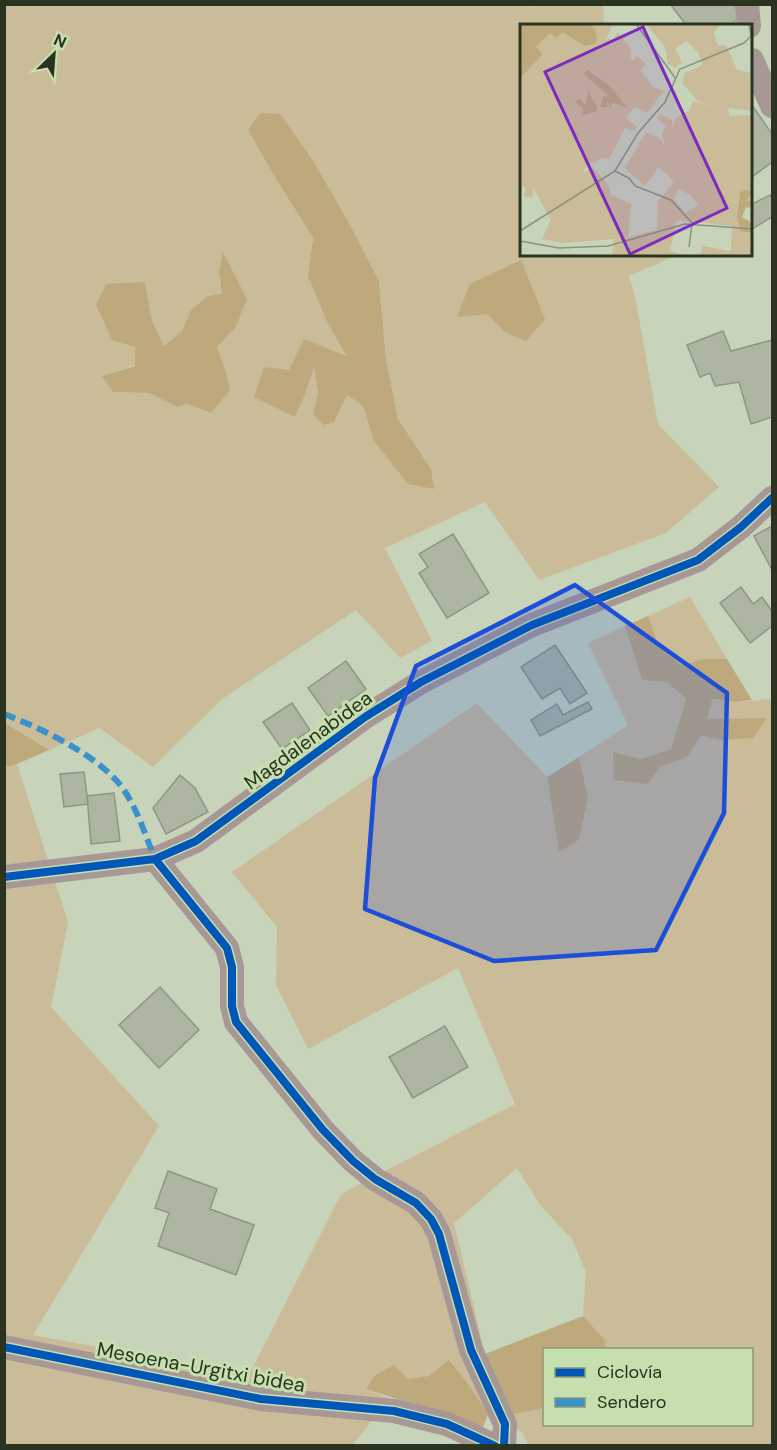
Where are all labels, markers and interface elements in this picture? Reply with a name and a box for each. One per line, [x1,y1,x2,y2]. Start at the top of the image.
north arrow [24,24,84,84]
inset map [520,24,753,256]
text: N [50,29,70,53]
street label: Magdalenabidea [239,685,377,795]
street label: Mesoena-Urgitxi bidea [95,1336,307,1398]
legend [543,1348,753,1426]
text: Ciclovía [597,1360,662,1384]
text: Sendero [597,1390,667,1414]

